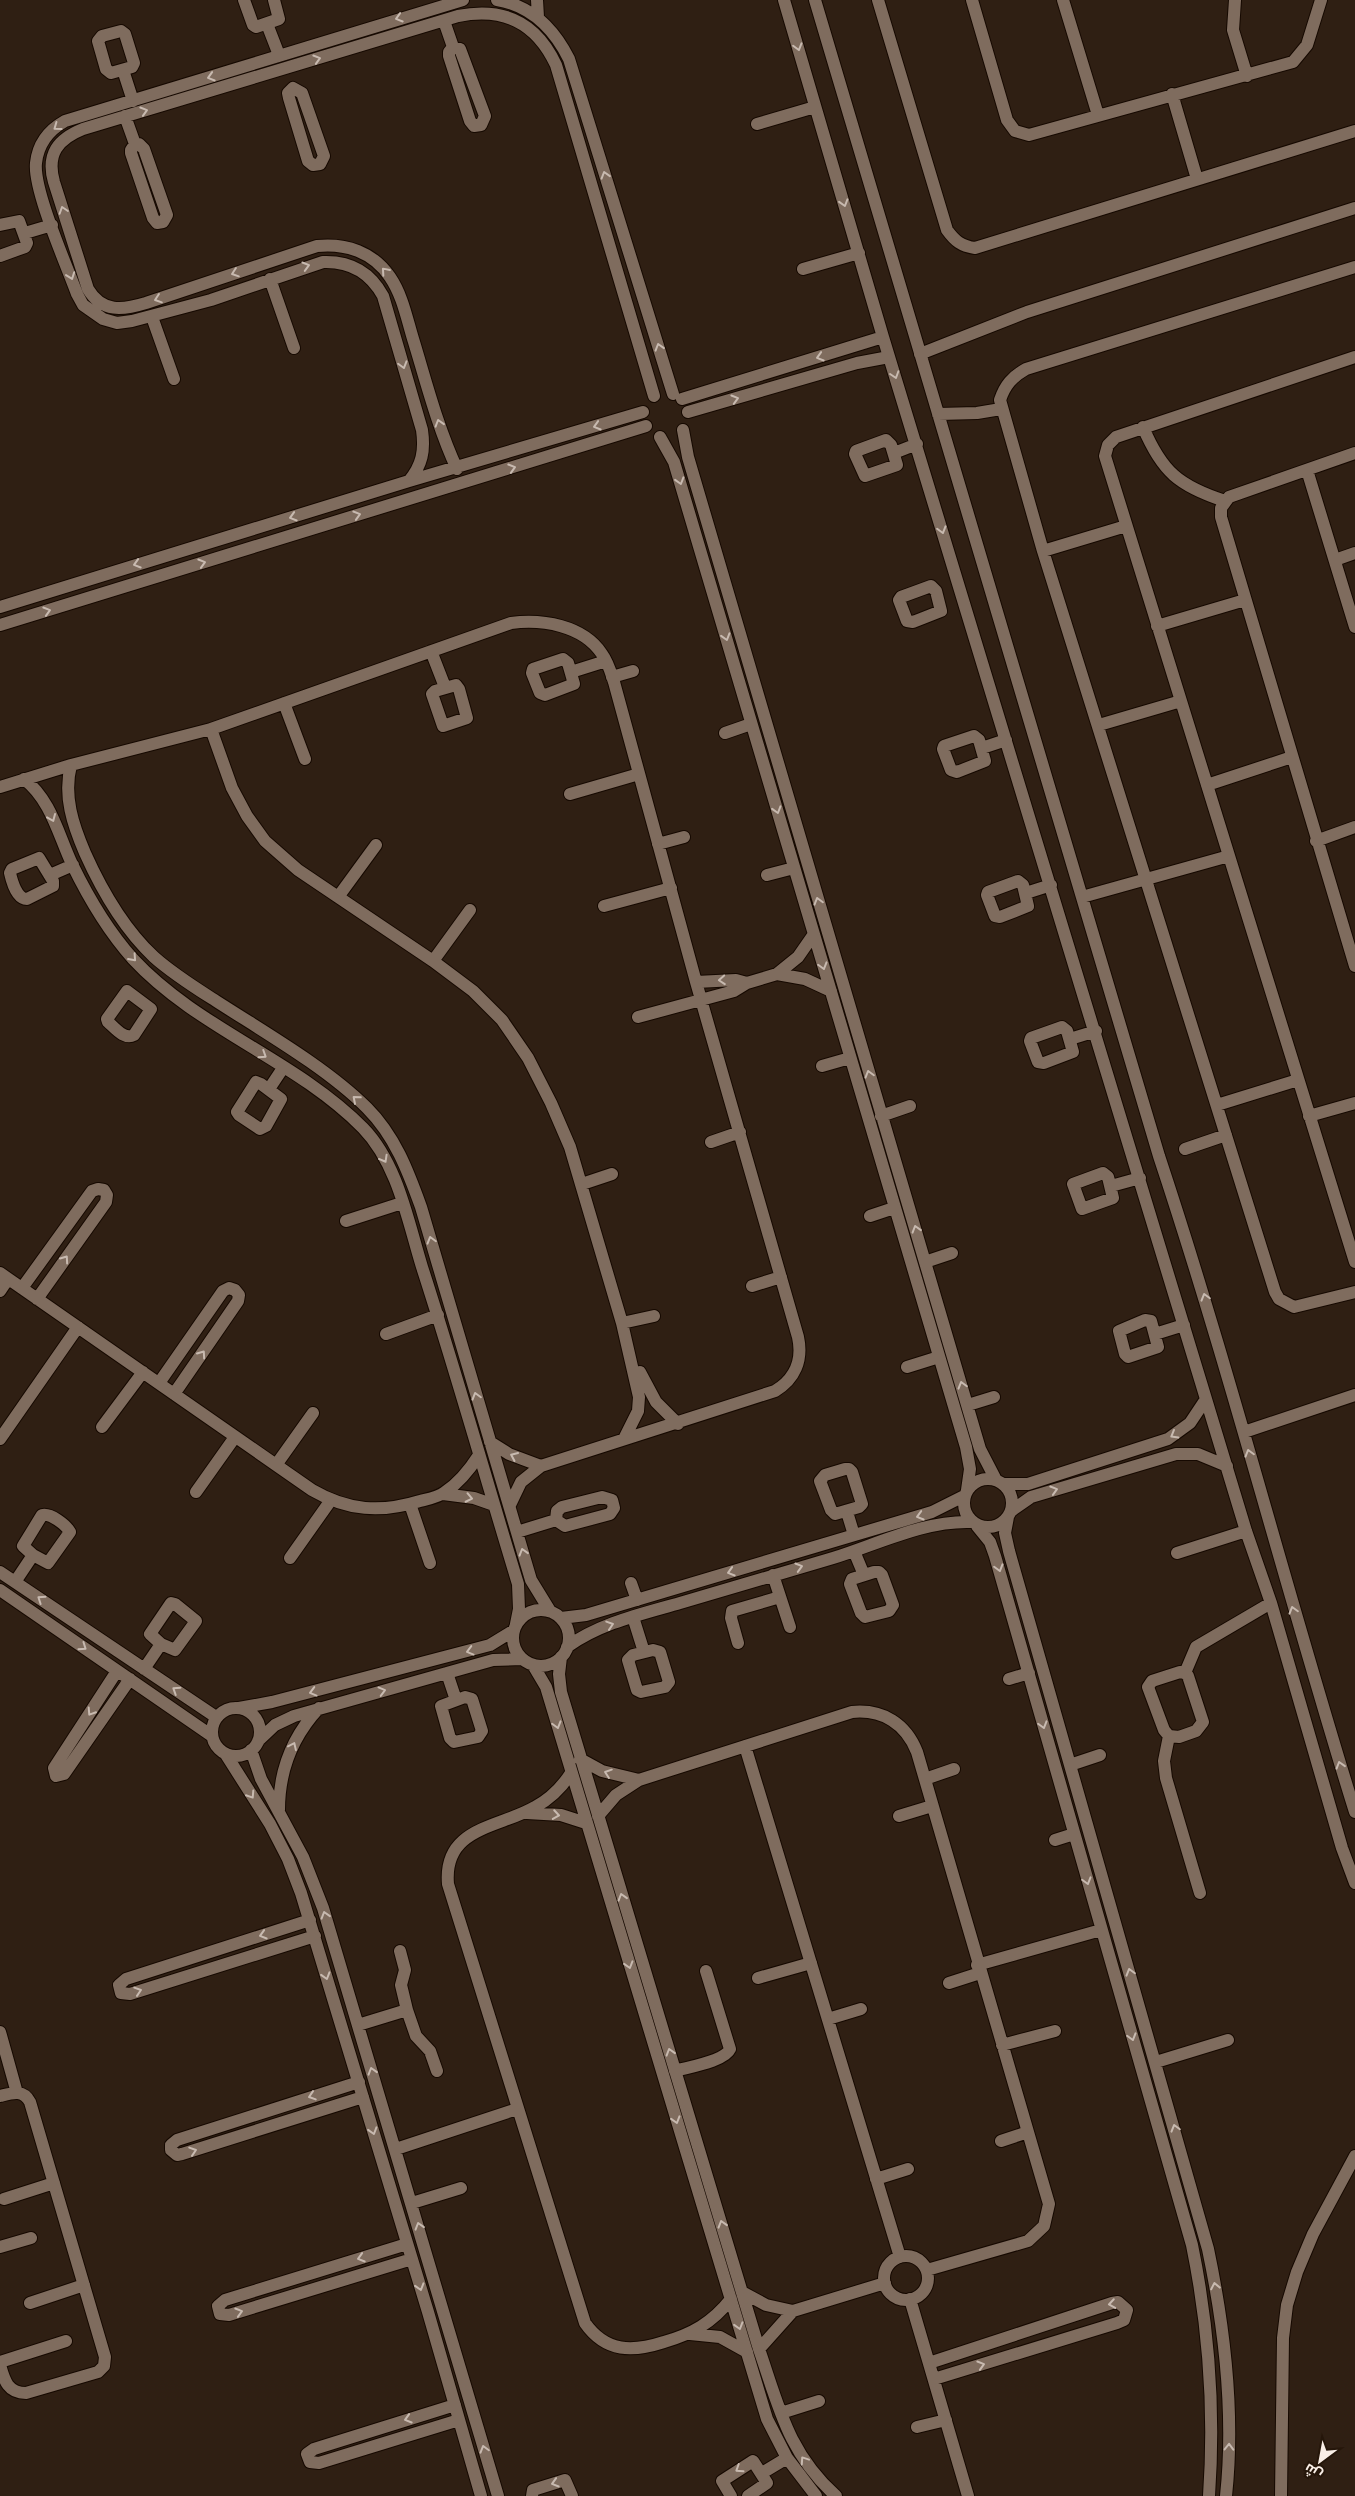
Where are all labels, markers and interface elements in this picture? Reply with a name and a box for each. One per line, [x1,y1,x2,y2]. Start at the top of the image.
one-way arrow [396,13,404,23]
one-way arrow [792,42,802,50]
one-way arrow [312,54,320,64]
one-way arrow [207,71,215,81]
one-way arrow [140,106,148,116]
one-way arrow [53,121,63,130]
one-way arrow [601,172,611,180]
one-way arrow [838,198,848,206]
one-way arrow [59,206,69,215]
one-way arrow [302,262,310,272]
one-way arrow [232,267,240,277]
one-way arrow [382,268,391,277]
one-way arrow [65,272,75,280]
one-way arrow [155,293,163,303]
one-way arrow [654,344,664,352]
one-way arrow [816,351,824,361]
one-way arrow [398,360,408,368]
one-way arrow [889,370,899,379]
one-way arrow [730,394,738,404]
one-way arrow [434,420,444,428]
one-way arrow [593,421,601,431]
one-way arrow [508,463,516,473]
one-way arrow [674,477,684,485]
one-way arrow [289,511,297,521]
one-way arrow [353,511,361,521]
one-way arrow [937,526,947,534]
one-way arrow [134,559,142,569]
one-way arrow [197,559,206,569]
one-way arrow [42,607,50,617]
one-way arrow [720,633,730,641]
one-way arrow [771,805,781,813]
one-way arrow [46,813,57,822]
one-way arrow [814,897,824,906]
one-way arrow [127,953,136,962]
one-way arrow [818,961,828,969]
one-way arrow [718,975,726,986]
one-way arrow [257,1048,266,1058]
one-way arrow [864,1070,874,1078]
one-way arrow [353,1095,362,1104]
one-way arrow [378,1154,388,1163]
one-way arrow [911,1226,921,1234]
one-way arrow [426,1235,437,1244]
one-way arrow [59,1256,68,1265]
one-way arrow [1200,1294,1210,1302]
one-way arrow [196,1350,205,1360]
one-way arrow [957,1382,967,1390]
one-way arrow [472,1392,482,1401]
one-way arrow [1171,1429,1180,1439]
one-way arrow [1245,1450,1255,1458]
one-way arrow [510,1452,519,1463]
one-way arrow [1049,1486,1057,1496]
one-way arrow [464,1492,473,1502]
one-way arrow [916,1510,925,1520]
one-way arrow [518,1548,528,1556]
one-way arrow [795,1563,803,1573]
one-way arrow [993,1564,1004,1573]
one-way arrow [727,1567,735,1577]
one-way arrow [37,1596,46,1606]
one-way arrow [1289,1606,1299,1614]
one-way arrow [606,1620,614,1630]
one-way arrow [78,1641,87,1650]
one-way arrow [465,1645,474,1656]
one-way arrow [308,1686,317,1697]
one-way arrow [377,1686,385,1696]
one-way arrow [172,1687,181,1696]
one-way arrow [88,1706,97,1715]
one-way arrow [1038,1720,1048,1728]
one-way arrow [552,1721,562,1729]
one-way arrow [286,1742,297,1751]
one-way arrow [1336,1762,1346,1770]
one-way arrow [605,1769,613,1779]
one-way arrow [244,1789,254,1798]
one-way arrow [551,1809,560,1819]
one-way arrow [1082,1877,1092,1885]
one-way arrow [618,1893,628,1901]
one-way arrow [321,1911,331,1919]
one-way arrow [260,1929,268,1939]
one-way arrow [624,1960,634,1968]
one-way arrow [1126,1969,1136,1977]
one-way arrow [321,1971,331,1979]
one-way arrow [134,1987,142,1997]
one-way arrow [1126,2033,1137,2042]
one-way arrow [665,2049,675,2057]
one-way arrow [367,2067,377,2075]
one-way arrow [308,2091,317,2101]
one-way arrow [671,2116,681,2124]
one-way arrow [1170,2125,1180,2133]
one-way arrow [368,2127,378,2135]
one-way arrow [188,2146,196,2156]
one-way arrow [718,2221,728,2229]
one-way arrow [414,2222,424,2231]
one-way arrow [357,2253,365,2263]
one-way arrow [1211,2281,1221,2290]
one-way arrow [415,2282,425,2290]
one-way arrow [1107,2299,1116,2309]
one-way arrow [234,2307,243,2317]
one-way arrow [733,2321,743,2330]
one-way arrow [976,2361,984,2371]
one-way arrow [404,2414,413,2424]
north arrow [1295,2436,1345,2486]
one-way arrow [1224,2443,1234,2451]
one-way arrow [480,2446,490,2454]
one-way arrow [801,2456,810,2466]
text: ش [1301,2460,1325,2484]
one-way arrow [735,2463,745,2472]
one-way arrow [551,2477,559,2487]

